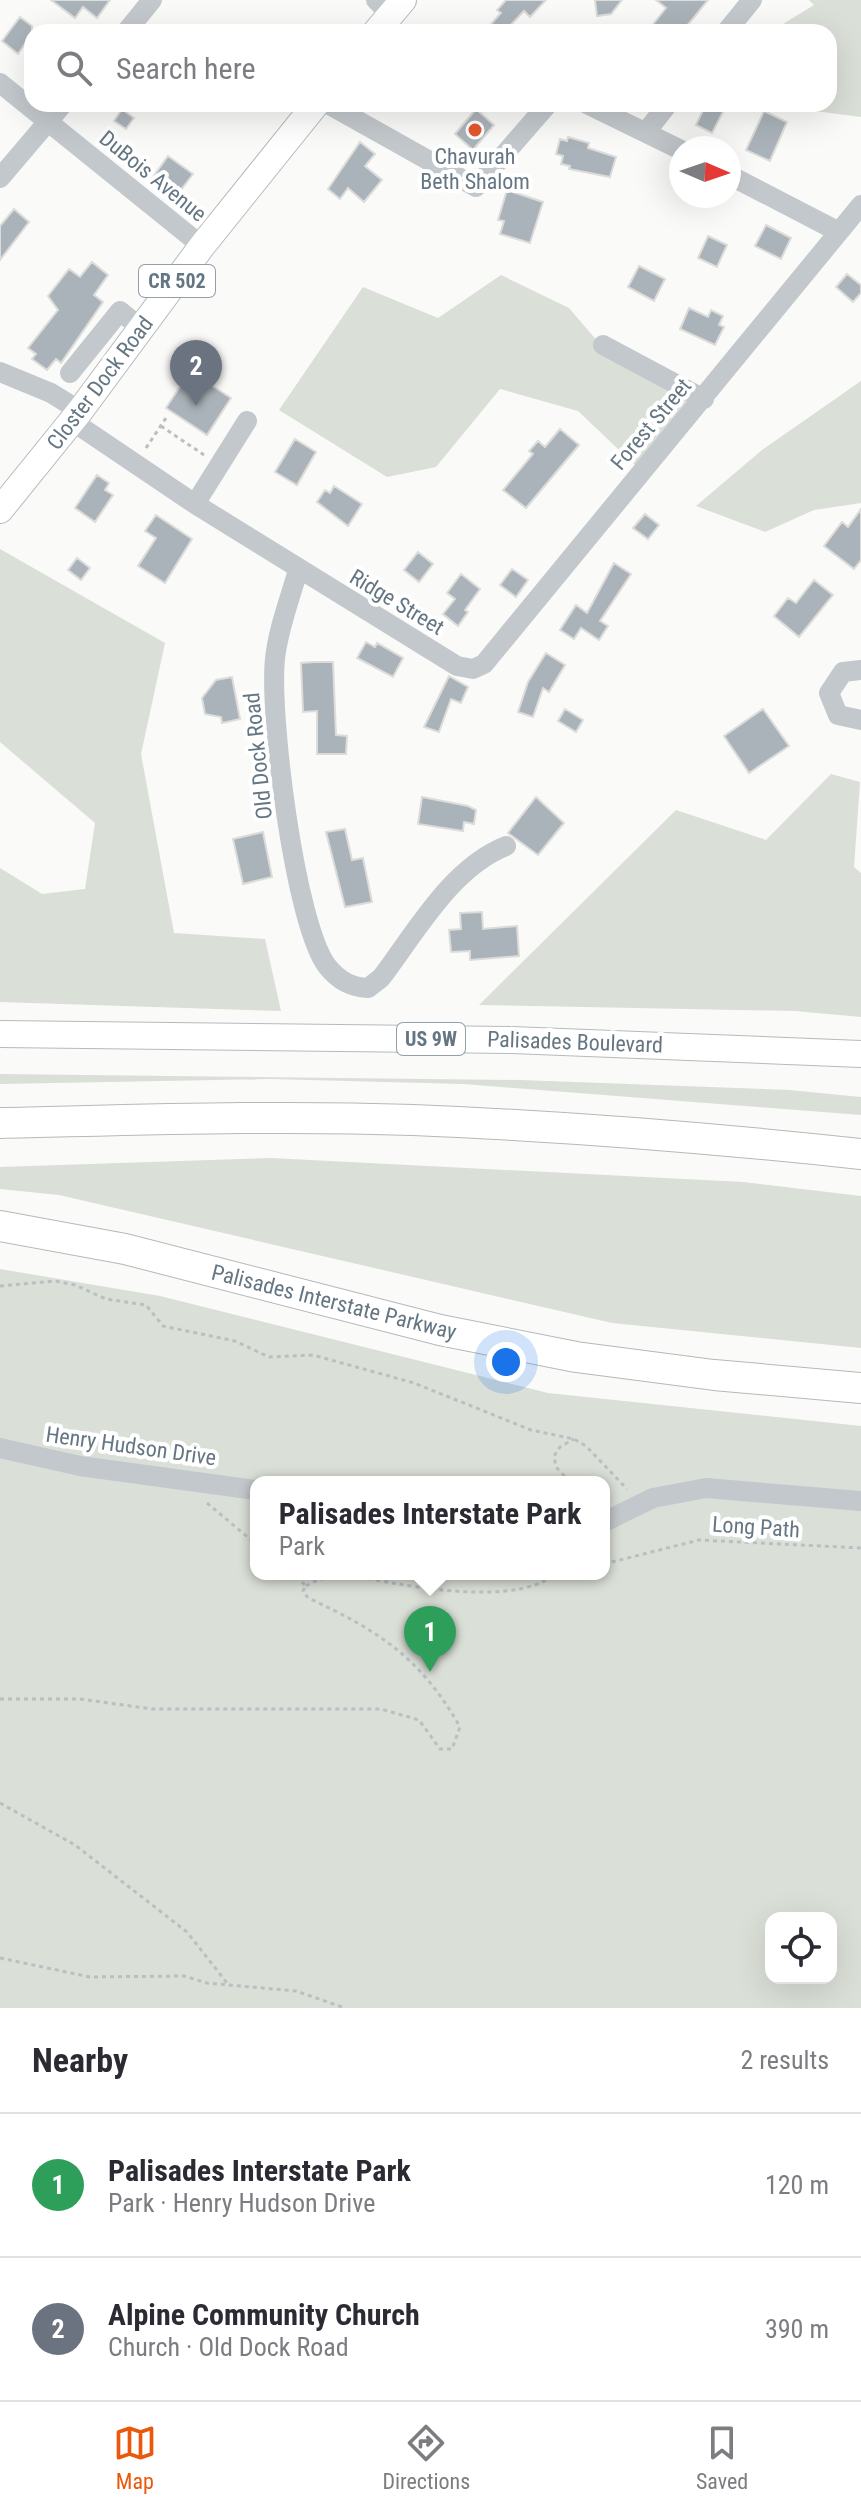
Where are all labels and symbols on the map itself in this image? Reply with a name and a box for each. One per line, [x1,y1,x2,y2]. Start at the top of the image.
marker: Chavurah Beth Shalom [466,121,484,139]
street label: DuBois Avenue [95,125,211,227]
north arrow [669,136,741,208]
place label: Chavurah Beth Shalom [420,144,530,194]
road number: CR 502 [139,265,215,297]
street label: Closter Dock Road [42,312,158,454]
pin: 2 [170,340,222,406]
street label: Forest Street [606,373,696,475]
street label: Ridge Street [345,564,449,640]
street label: Old Dock Road [239,691,277,821]
road number: US 9W [397,1023,465,1055]
street label: Palisades Boulevard [487,1026,663,1058]
street label: Palisades Interstate Parkway [209,1259,459,1345]
your location [486,1342,526,1382]
street label: Henry Hudson Drive [44,1422,218,1470]
street label: Long Path [711,1511,801,1543]
pin: 1 [404,1606,456,1672]

